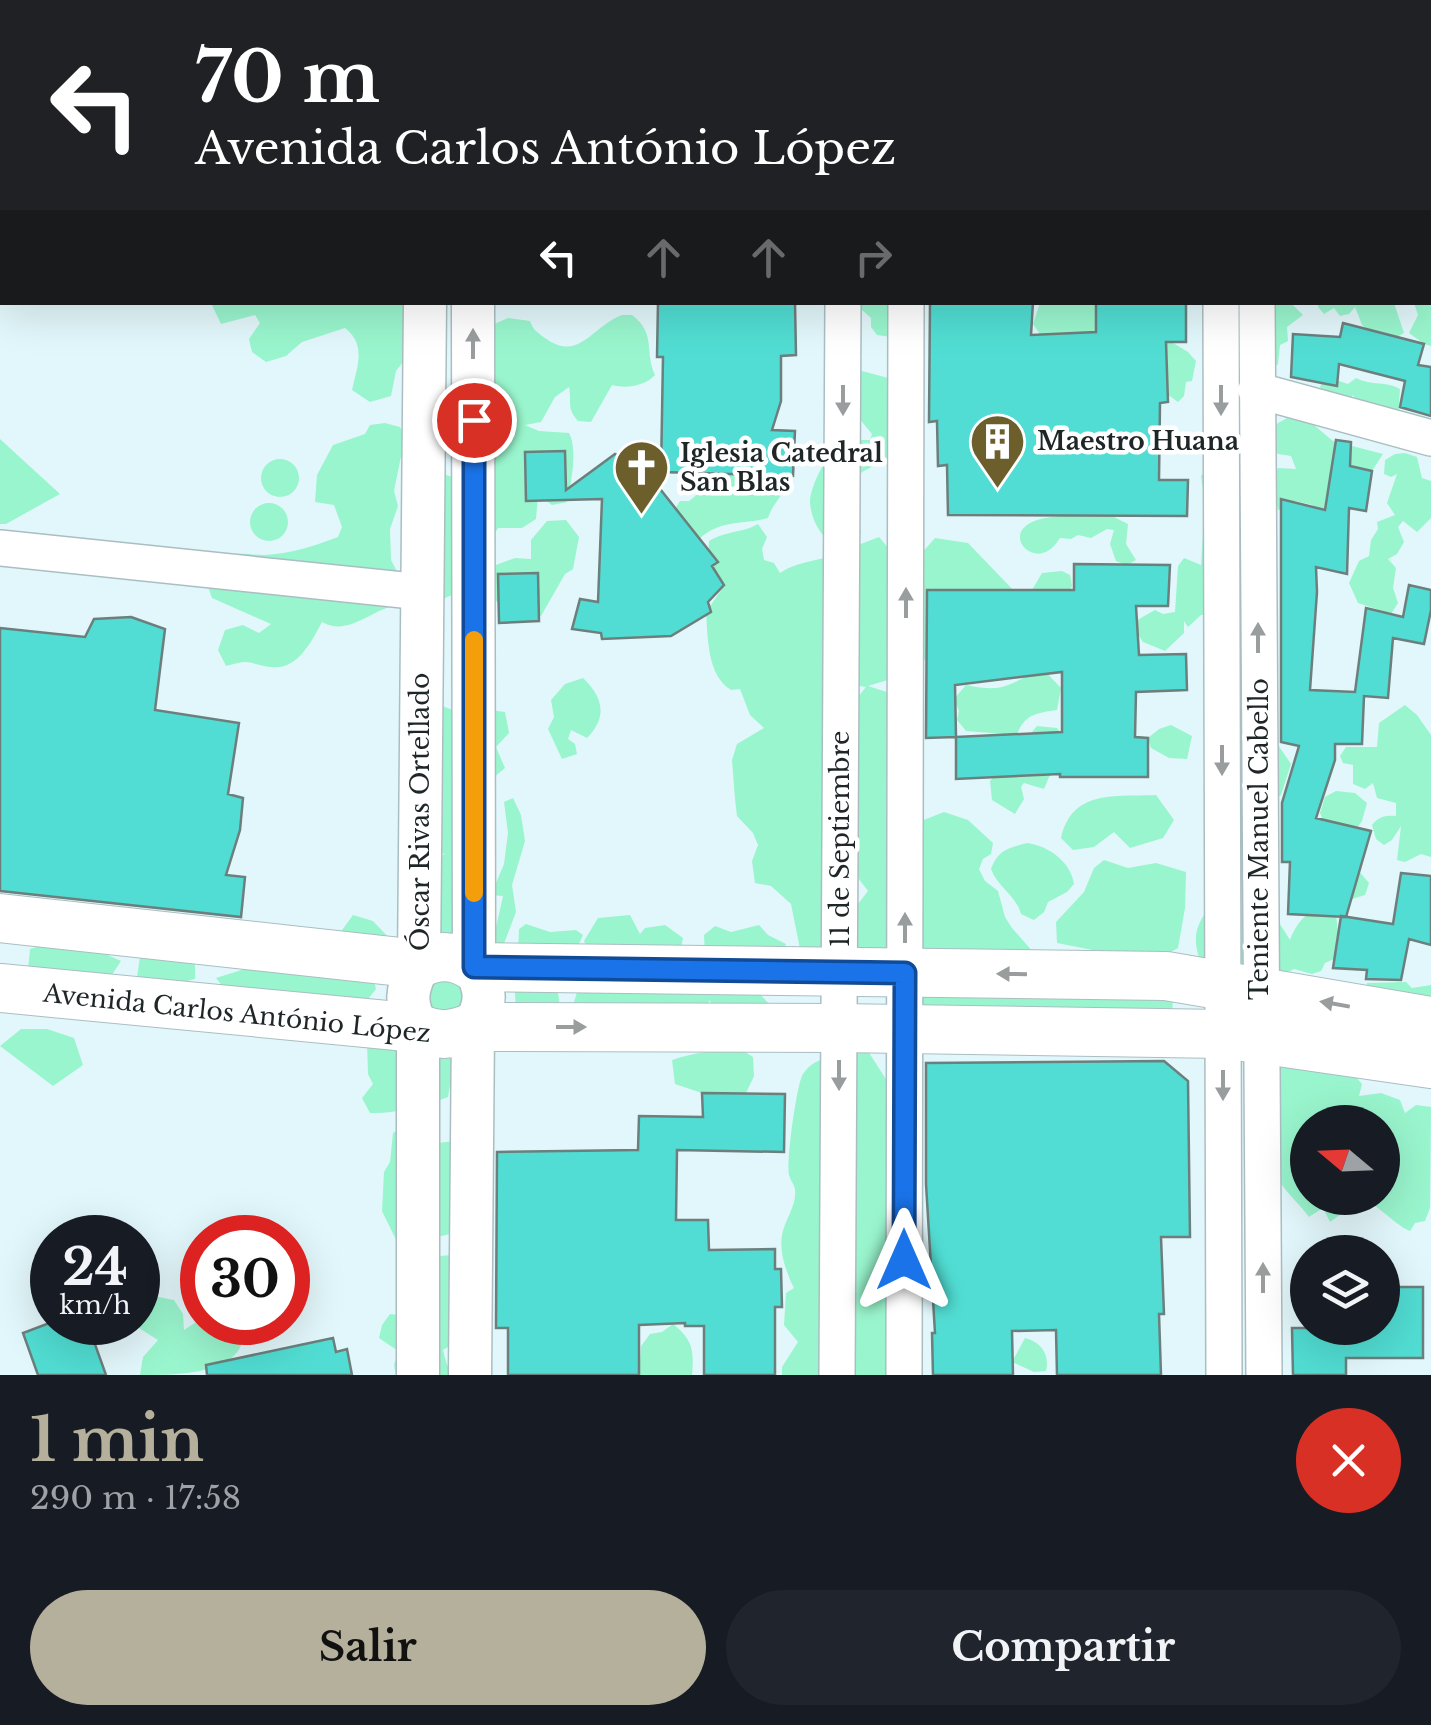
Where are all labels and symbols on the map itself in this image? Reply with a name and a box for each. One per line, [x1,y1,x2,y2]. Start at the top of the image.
one-way arrow [465,328,481,360]
pin [432,378,517,463]
one-way arrow [835,384,851,416]
one-way arrow [1213,384,1229,416]
building icon: Maestro Huana [968,411,1028,490]
place label: Maestro Huana [1037,426,1240,457]
church icon: Iglesia Catedral San Blas [611,437,671,516]
place label: Iglesia Catedral San Blas [680,438,883,498]
one-way arrow [898,586,914,618]
one-way arrow [1249,621,1265,653]
street label: Óscar Rivas Ortellado [404,673,436,951]
street label: Teniente Manuel Cabello [1244,678,1275,1000]
street label: 11 de Septiembre [825,731,856,947]
one-way arrow [1214,744,1230,776]
one-way arrow [897,911,913,943]
one-way arrow [996,966,1028,982]
street label: Avenida Carlos António López [41,978,432,1049]
one-way arrow [1319,996,1350,1011]
one-way arrow [555,1019,587,1035]
one-way arrow [831,1059,847,1091]
one-way arrow [1215,1069,1231,1101]
north arrow [1290,1105,1400,1215]
position arrow [852,1208,956,1312]
speed limit sign: 30 [180,1215,310,1345]
one-way arrow [1255,1261,1271,1293]

